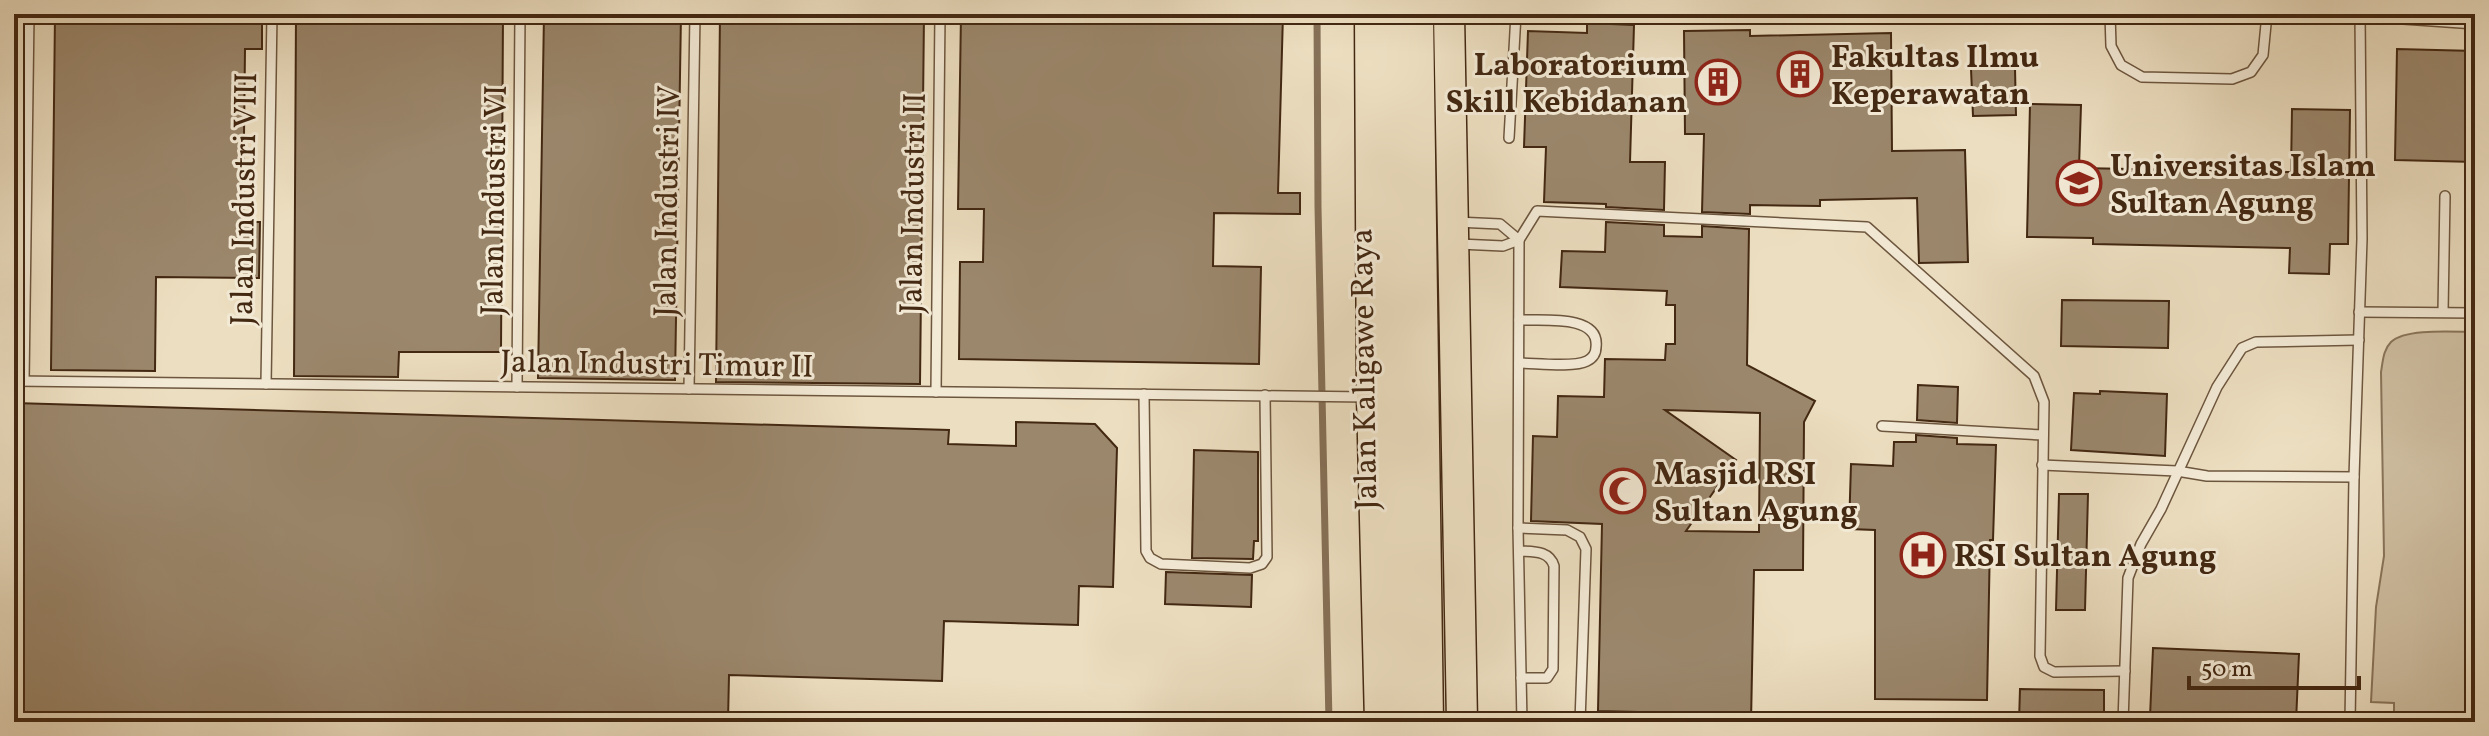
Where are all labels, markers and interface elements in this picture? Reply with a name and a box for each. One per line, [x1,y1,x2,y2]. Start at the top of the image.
place label: Fakultas Ilmu Keperawatan [1831,37,2039,118]
place label: Laboratorium Skill Kebidanan [1445,45,1687,126]
building icon: Fakultas Ilmu Keperawatan [1776,50,1824,98]
building icon: Laboratorium Skill Kebidanan [1694,58,1742,106]
street label: Jalan Industri VIII [222,72,270,326]
street label: Jalan Industri VI [472,84,520,316]
street label: Jalan Industri IV [645,85,693,317]
street label: Jalan Industri II [891,92,939,314]
place label: Universitas Islam Sultan Agung [2110,146,2376,227]
school or university icon: Universitas Islam Sultan Agung [2055,159,2103,207]
street label: Jalan Kaligawe Raya [1342,228,1390,510]
street label: Jalan Industri Timur II [500,341,814,391]
place label: Masjid RSI Sultan Agung [1654,454,1858,535]
mosque icon: Masjid RSI Sultan Agung [1599,467,1647,515]
hospital icon: RSI Sultan Agung [1899,531,1947,579]
place label: RSI Sultan Agung [1954,536,2217,580]
scale bar [2189,640,2359,690]
text: 50 m [2201,653,2253,687]

